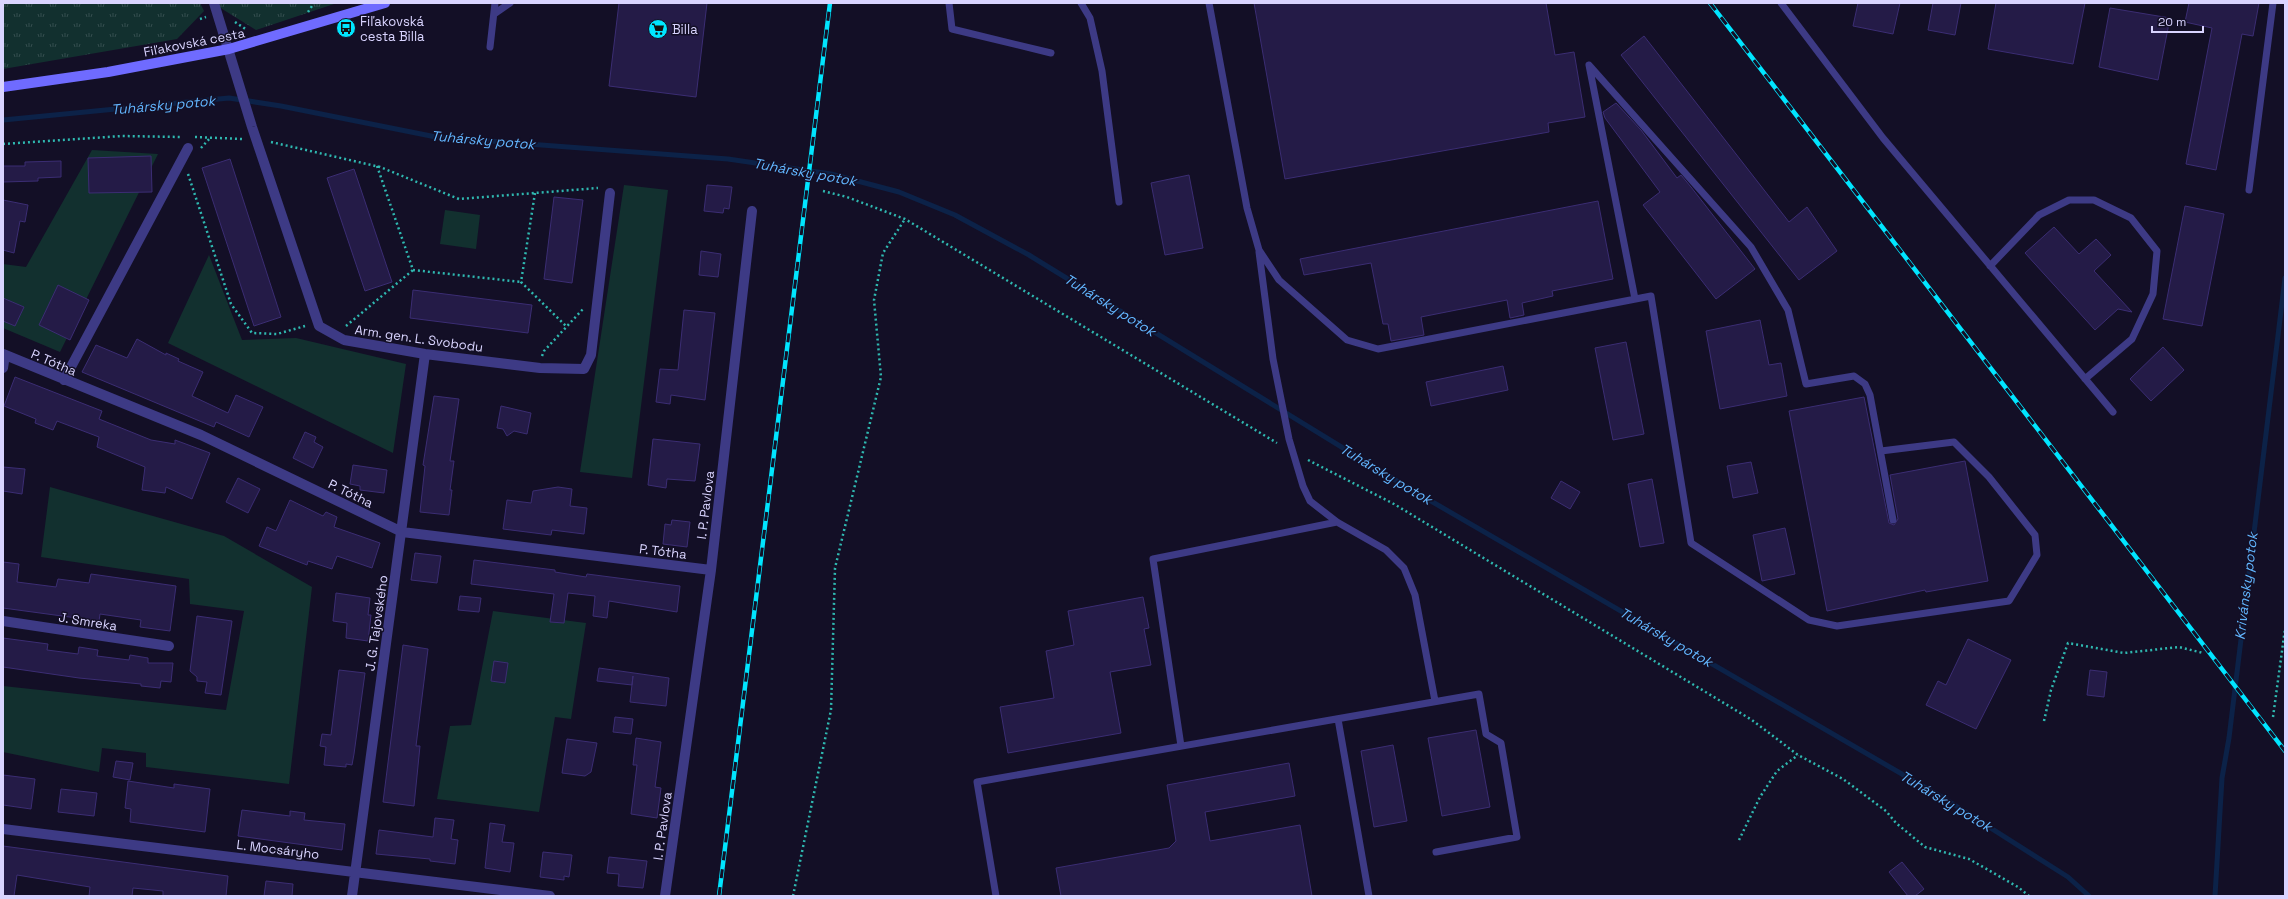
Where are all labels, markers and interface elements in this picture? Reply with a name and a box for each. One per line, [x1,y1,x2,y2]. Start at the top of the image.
scale bar [2152,8,2203,34]
place label: Fiľakovská cesta Billa [360,13,425,45]
text: 20 m [2158,14,2186,30]
bus stop icon: Fiľakovská cesta Billa [335,17,357,39]
supermarket icon: Billa [647,18,669,40]
place label: Billa [672,21,698,38]
street label: Fiľakovská cesta [142,24,247,61]
water label: Tuhársky potok [110,91,217,119]
water label: Tuhársky potok [430,126,537,154]
water label: Tuhársky potok [752,154,859,190]
water label: Tuhársky potok [1061,270,1160,341]
street label: Arm. gen. L. Svobodu [354,321,484,356]
street label: P. Tótha [28,345,80,380]
water label: Tuhársky potok [1337,439,1437,509]
street label: I. P. Pavlova [693,469,718,540]
street label: P. Tótha [326,475,376,512]
water label: Krivánsky potok [2230,530,2262,641]
street label: P. Tótha [638,540,688,563]
street label: J. G. Tajovského [361,574,392,672]
water label: Tuhársky potok [1616,603,1717,672]
street label: J. Smreka [57,608,119,635]
water label: Tuhársky potok [1897,766,1997,836]
street label: I. P. Pavlova [649,790,676,861]
street label: L. Mocsáryho [235,836,320,863]

